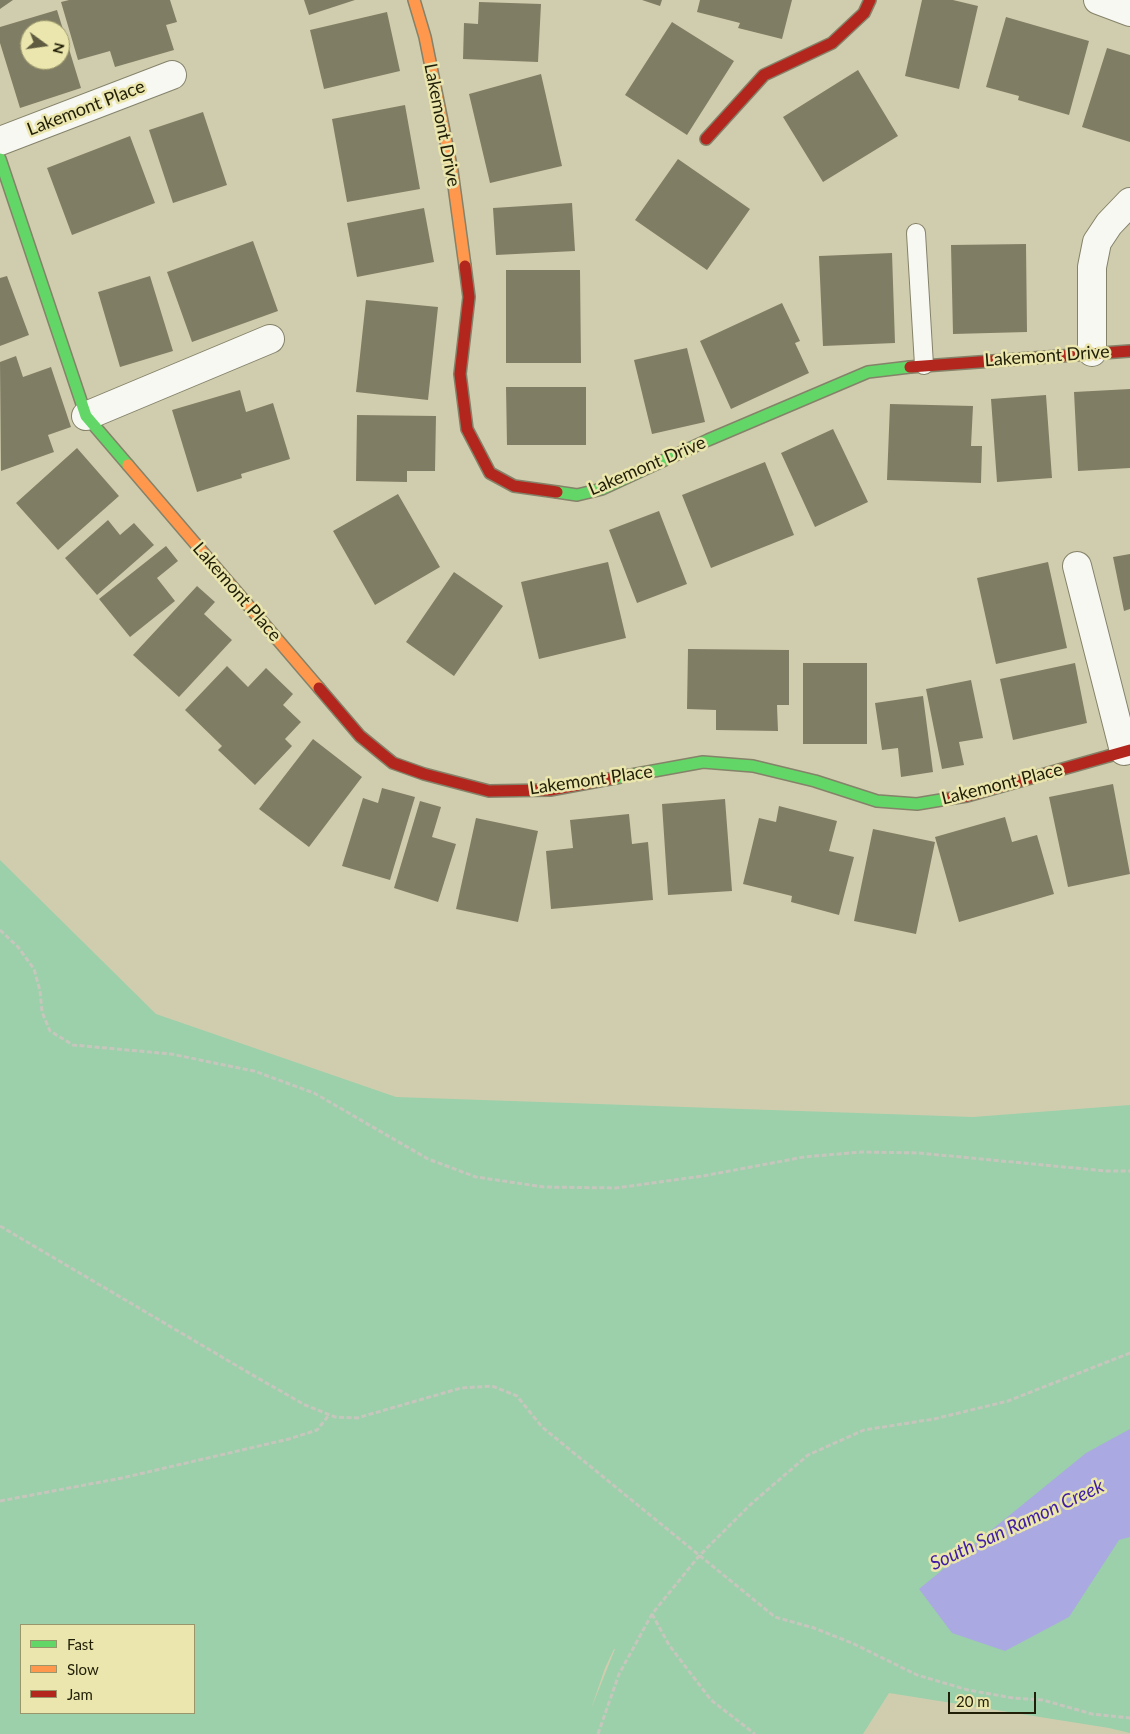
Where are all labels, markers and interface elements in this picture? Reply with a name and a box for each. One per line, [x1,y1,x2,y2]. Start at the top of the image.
north arrow [20,20,70,70]
text: N [50,41,69,56]
street label: Lakemont Drive [419,61,465,189]
street label: Lakemont Place [24,76,148,140]
street label: Lakemont Drive [984,341,1110,371]
street label: Lakemont Drive [585,432,709,500]
street label: Lakemont Place [188,538,286,646]
street label: Lakemont Place [939,758,1065,810]
street label: Lakemont Place [528,761,654,799]
water label: South San Ramon Creek [926,1475,1108,1575]
legend [20,1624,195,1714]
text: Fast [67,1635,94,1653]
text: Slow [67,1660,99,1678]
scale bar [950,1682,1038,1714]
text: Jam [67,1685,93,1703]
text: 20 m [956,1692,990,1710]

